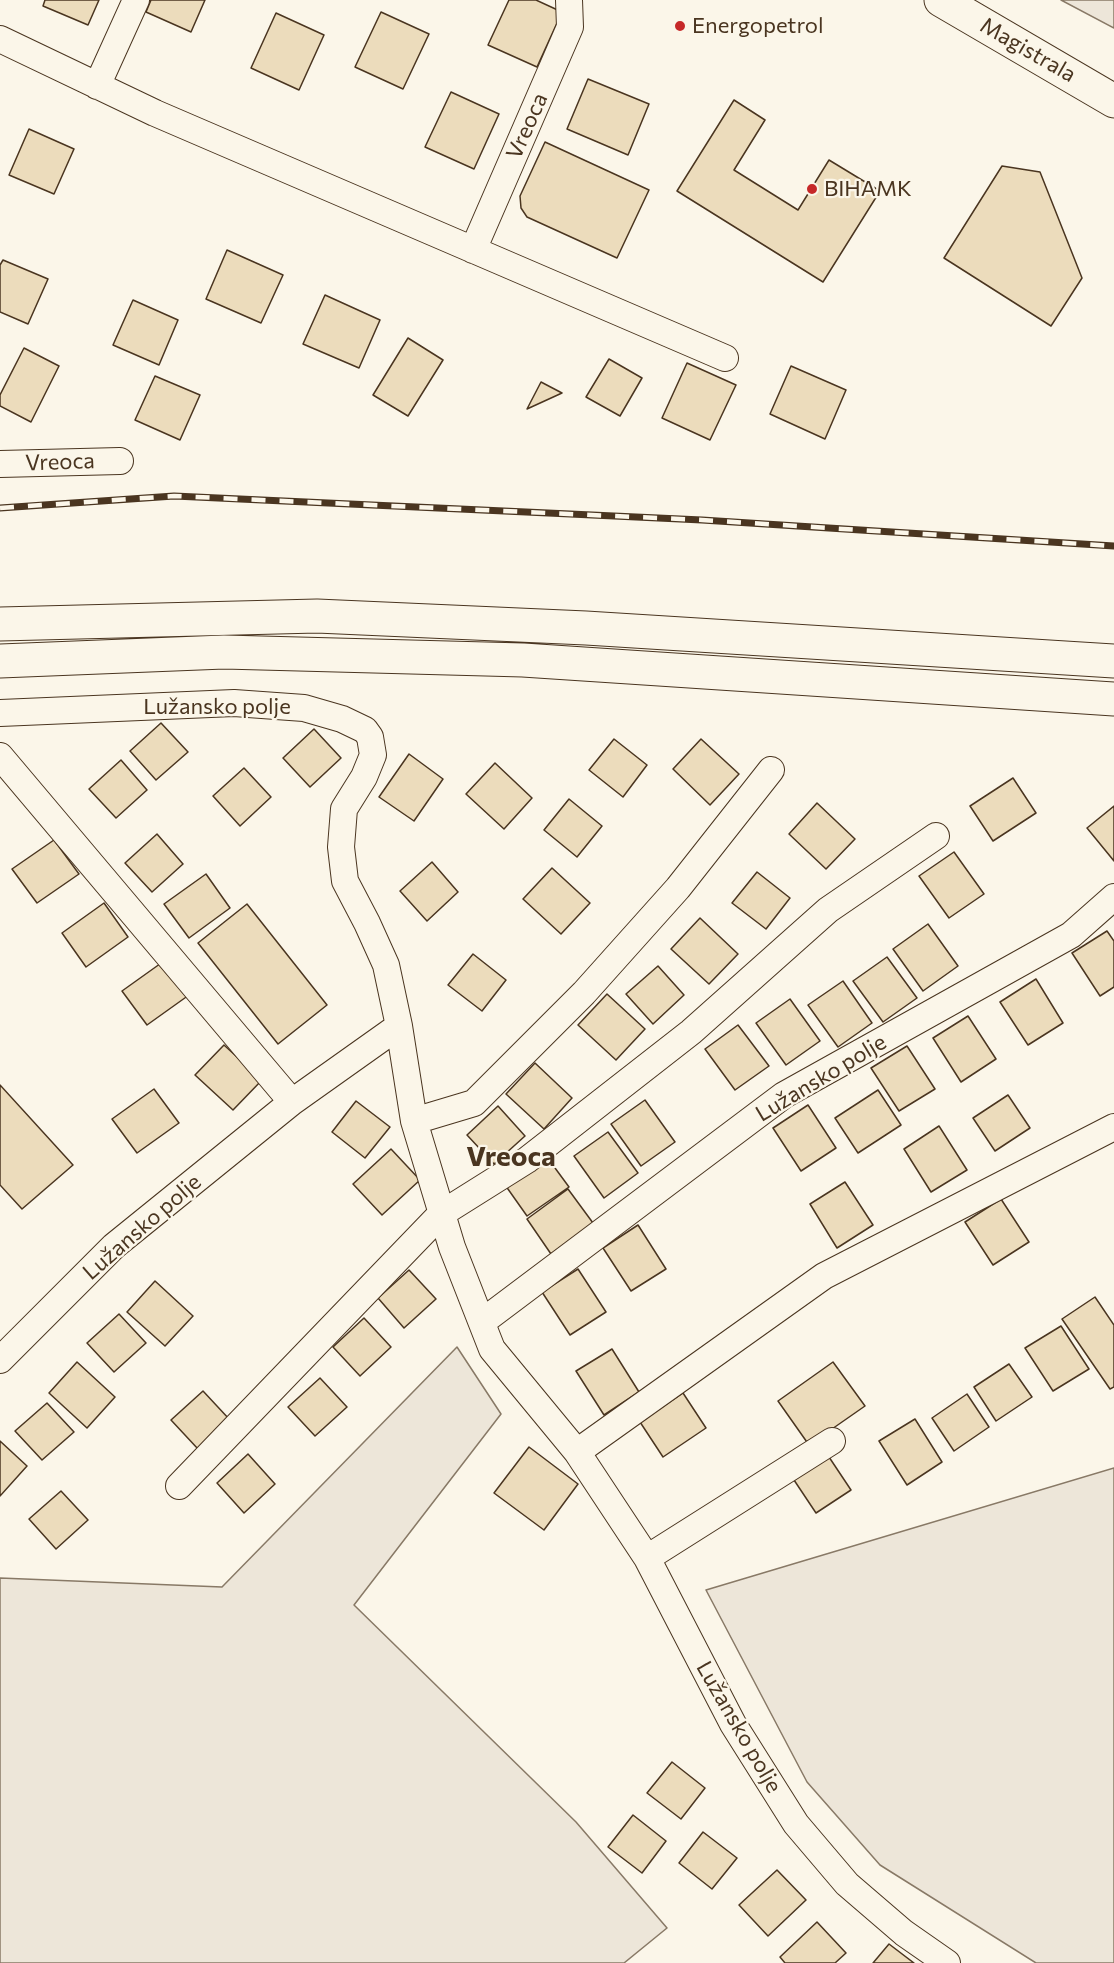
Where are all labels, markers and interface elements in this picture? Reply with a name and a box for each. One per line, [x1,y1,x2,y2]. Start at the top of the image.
street label: Magistrala [975,12,1081,88]
place label: Energopetrol [692,13,824,39]
marker: Energopetrol [673,19,687,33]
street label: Vreoca [501,89,553,163]
place label: BIHAMK [824,176,912,202]
marker: BIHAMK [805,182,819,196]
street label: Vreoca [25,448,95,476]
street label: Lužansko polje [143,694,291,720]
street label: Lužansko polje [751,1029,891,1127]
district label: Vreoca [466,1140,556,1174]
street label: Lužansko polje [78,1169,206,1285]
street label: Lužansko polje [691,1656,787,1798]

